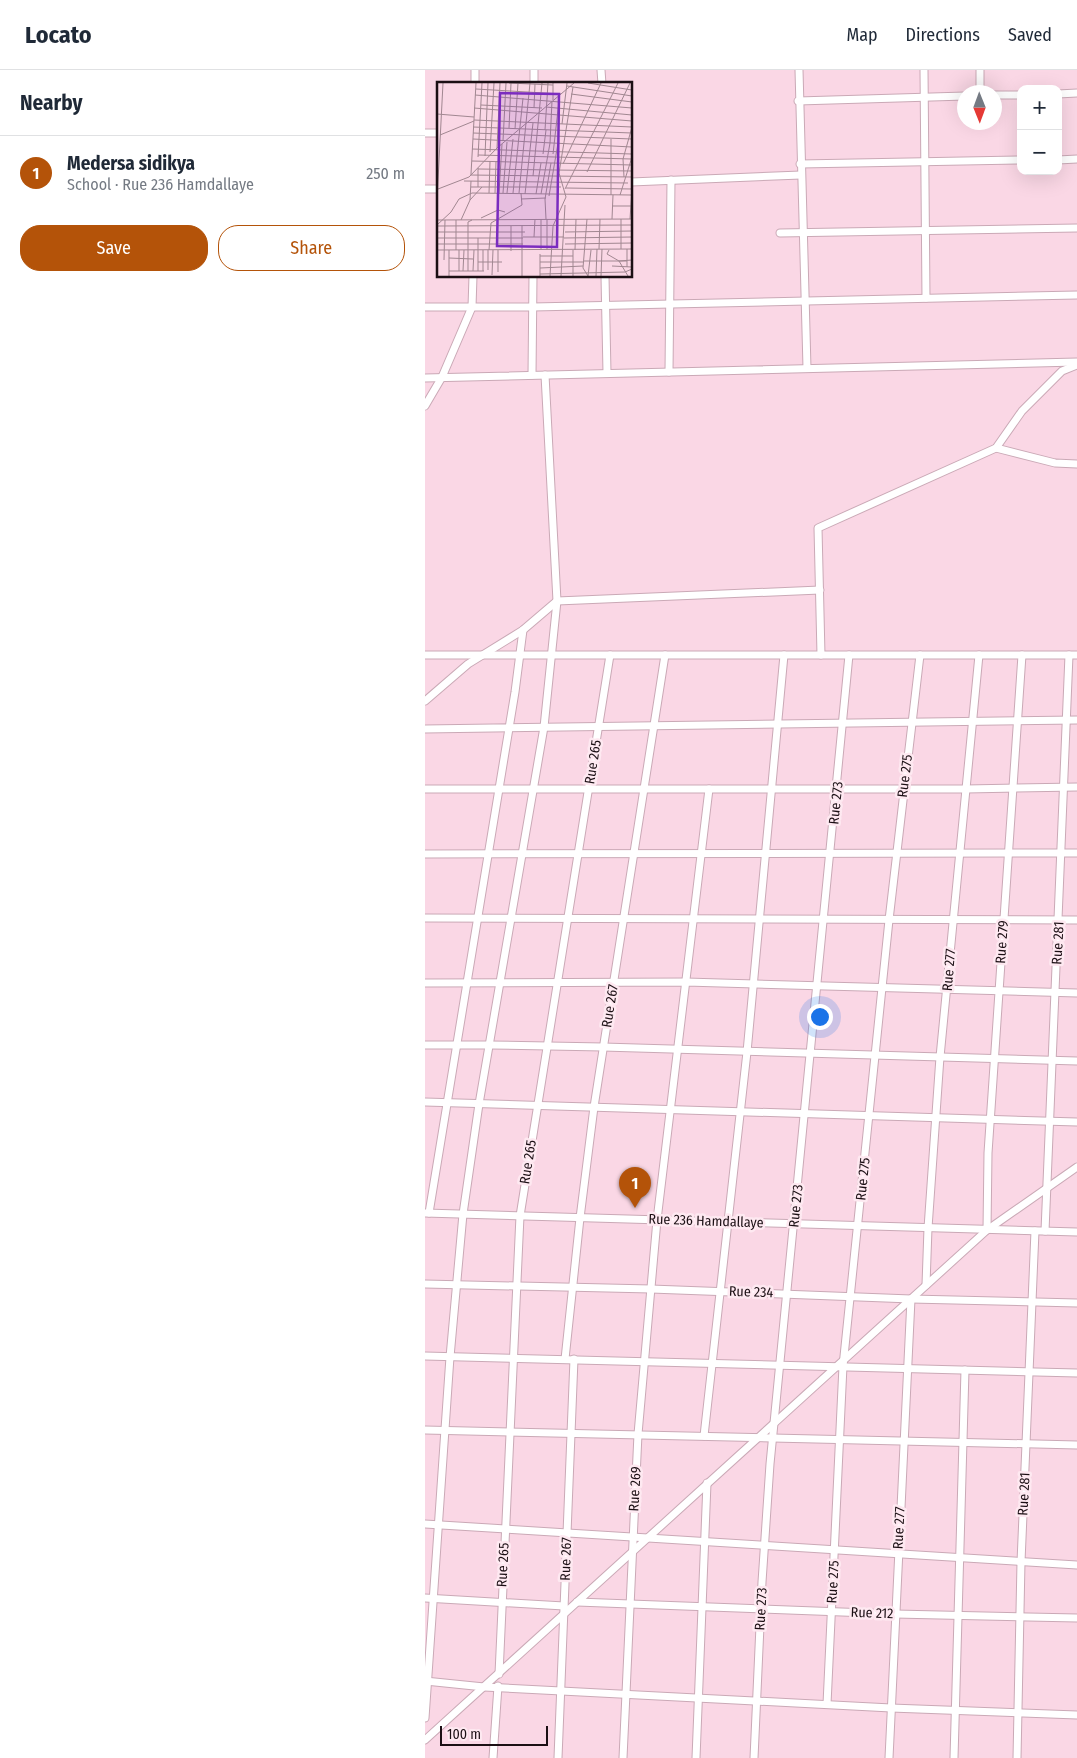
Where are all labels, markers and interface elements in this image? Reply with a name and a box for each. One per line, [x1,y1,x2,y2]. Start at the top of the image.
text: Locato [25,21,91,49]
text: Map [846,24,878,46]
text: Directions [906,24,980,46]
text: Saved [1008,24,1052,46]
inset map [437,82,633,278]
north arrow [957,85,1002,130]
map controls [1017,85,1062,175]
button: + [1017,85,1062,130]
text: Nearby [20,90,82,116]
button: − [1017,130,1062,175]
text: Medersa sidikya [67,152,195,175]
text: 1 [33,164,39,183]
text: 250 m [366,164,405,183]
text: School · Rue 236 Hamdallaye [67,175,254,194]
button: Save [20,225,208,271]
button: Share [218,225,405,271]
street label: Rue 265 [581,739,605,785]
street label: Rue 275 [894,754,916,798]
street label: Rue 273 [825,781,847,825]
street label: Rue 279 [992,920,1012,964]
street label: Rue 281 [1048,921,1068,965]
street label: Rue 277 [939,948,959,992]
street label: Rue 267 [598,983,622,1029]
your location [807,1004,833,1030]
street label: Rue 265 [516,1139,540,1185]
street label: Rue 275 [852,1157,874,1201]
pin: 1 [619,1167,651,1208]
street label: Rue 273 [785,1184,807,1228]
street label: Rue 236 Hamdallaye [648,1210,764,1232]
street label: Rue 234 [729,1283,774,1301]
street label: Rue 269 [625,1466,645,1512]
street label: Rue 281 [1014,1472,1034,1516]
street label: Rue 277 [889,1506,909,1550]
street label: Rue 267 [557,1537,575,1581]
street label: Rue 265 [493,1542,513,1588]
street label: Rue 275 [823,1560,843,1604]
street label: Rue 273 [751,1587,771,1631]
street label: Rue 212 [850,1604,894,1622]
scale bar [440,1723,547,1746]
text: 100 m [447,1726,481,1743]

